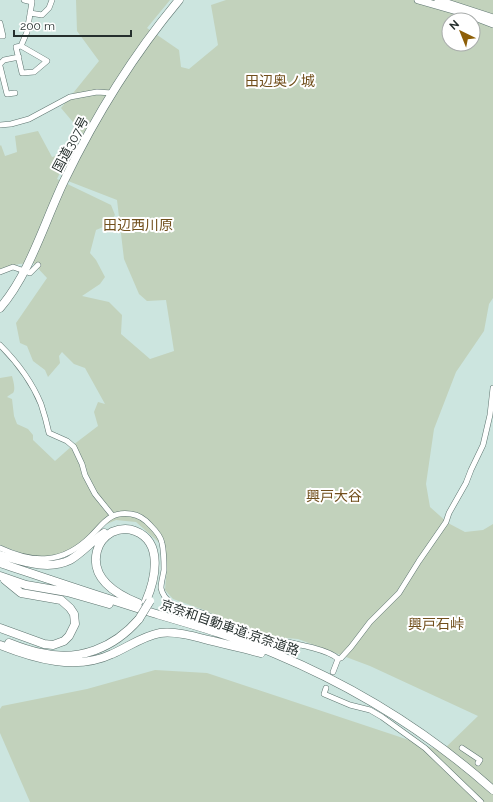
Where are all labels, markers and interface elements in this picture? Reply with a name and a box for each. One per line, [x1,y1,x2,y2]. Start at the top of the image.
scale bar [14,12,131,38]
north arrow [441,12,481,52]
text: N [447,17,462,33]
text: 200 m [20,19,55,33]
district label: 田辺奥ノ城 [245,73,315,89]
street label: 国道307号 [50,114,91,175]
district label: 田辺西川原 [103,217,173,233]
district label: 興戸大谷 [306,488,362,504]
street label: 京奈和自動車道;京奈道路 [159,597,301,658]
district label: 興戸石峠 [408,616,464,632]

